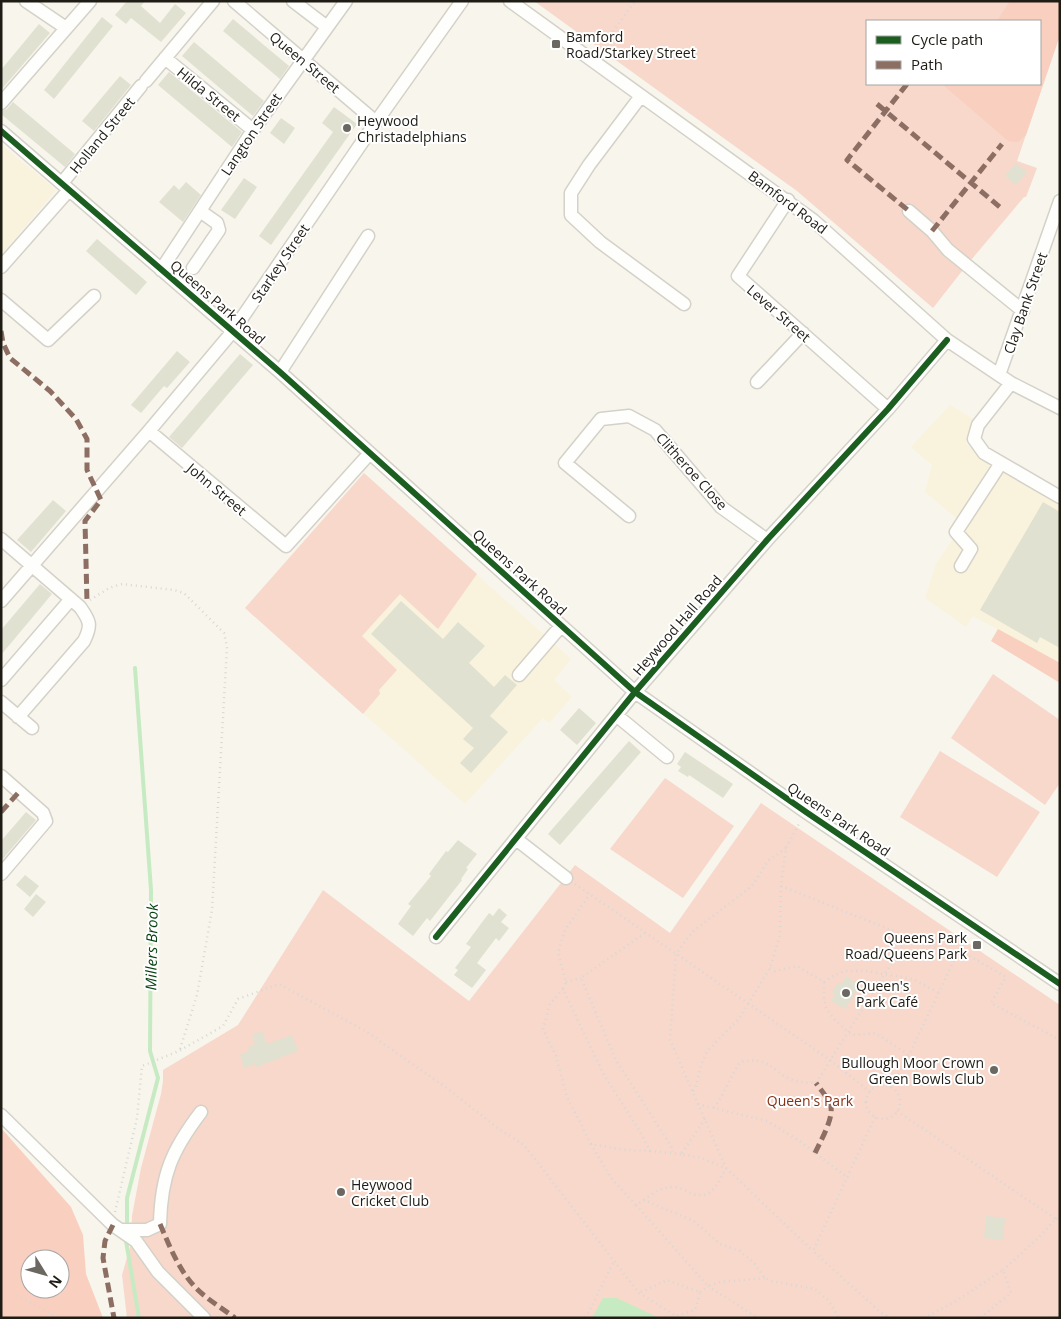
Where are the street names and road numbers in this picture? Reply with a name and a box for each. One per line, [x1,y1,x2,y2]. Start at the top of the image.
street label: Queen Street [266,27,344,97]
street label: Hilda Street [173,63,245,125]
street label: Langton Street [216,89,286,179]
street label: Holland Street [65,93,139,177]
street label: Bamford Road [745,166,831,238]
street label: Starkey Street [247,220,313,306]
street label: Clay Bank Street [999,250,1051,356]
street label: Queens Park Road [166,255,270,349]
street label: Lever Street [743,280,815,346]
street label: Clitheroe Close [652,428,732,514]
street label: John Street [182,457,251,519]
street label: Queens Park Road [469,525,571,619]
street label: Heywood Hall Road [628,571,726,679]
street label: Queens Park Road [784,777,894,861]

